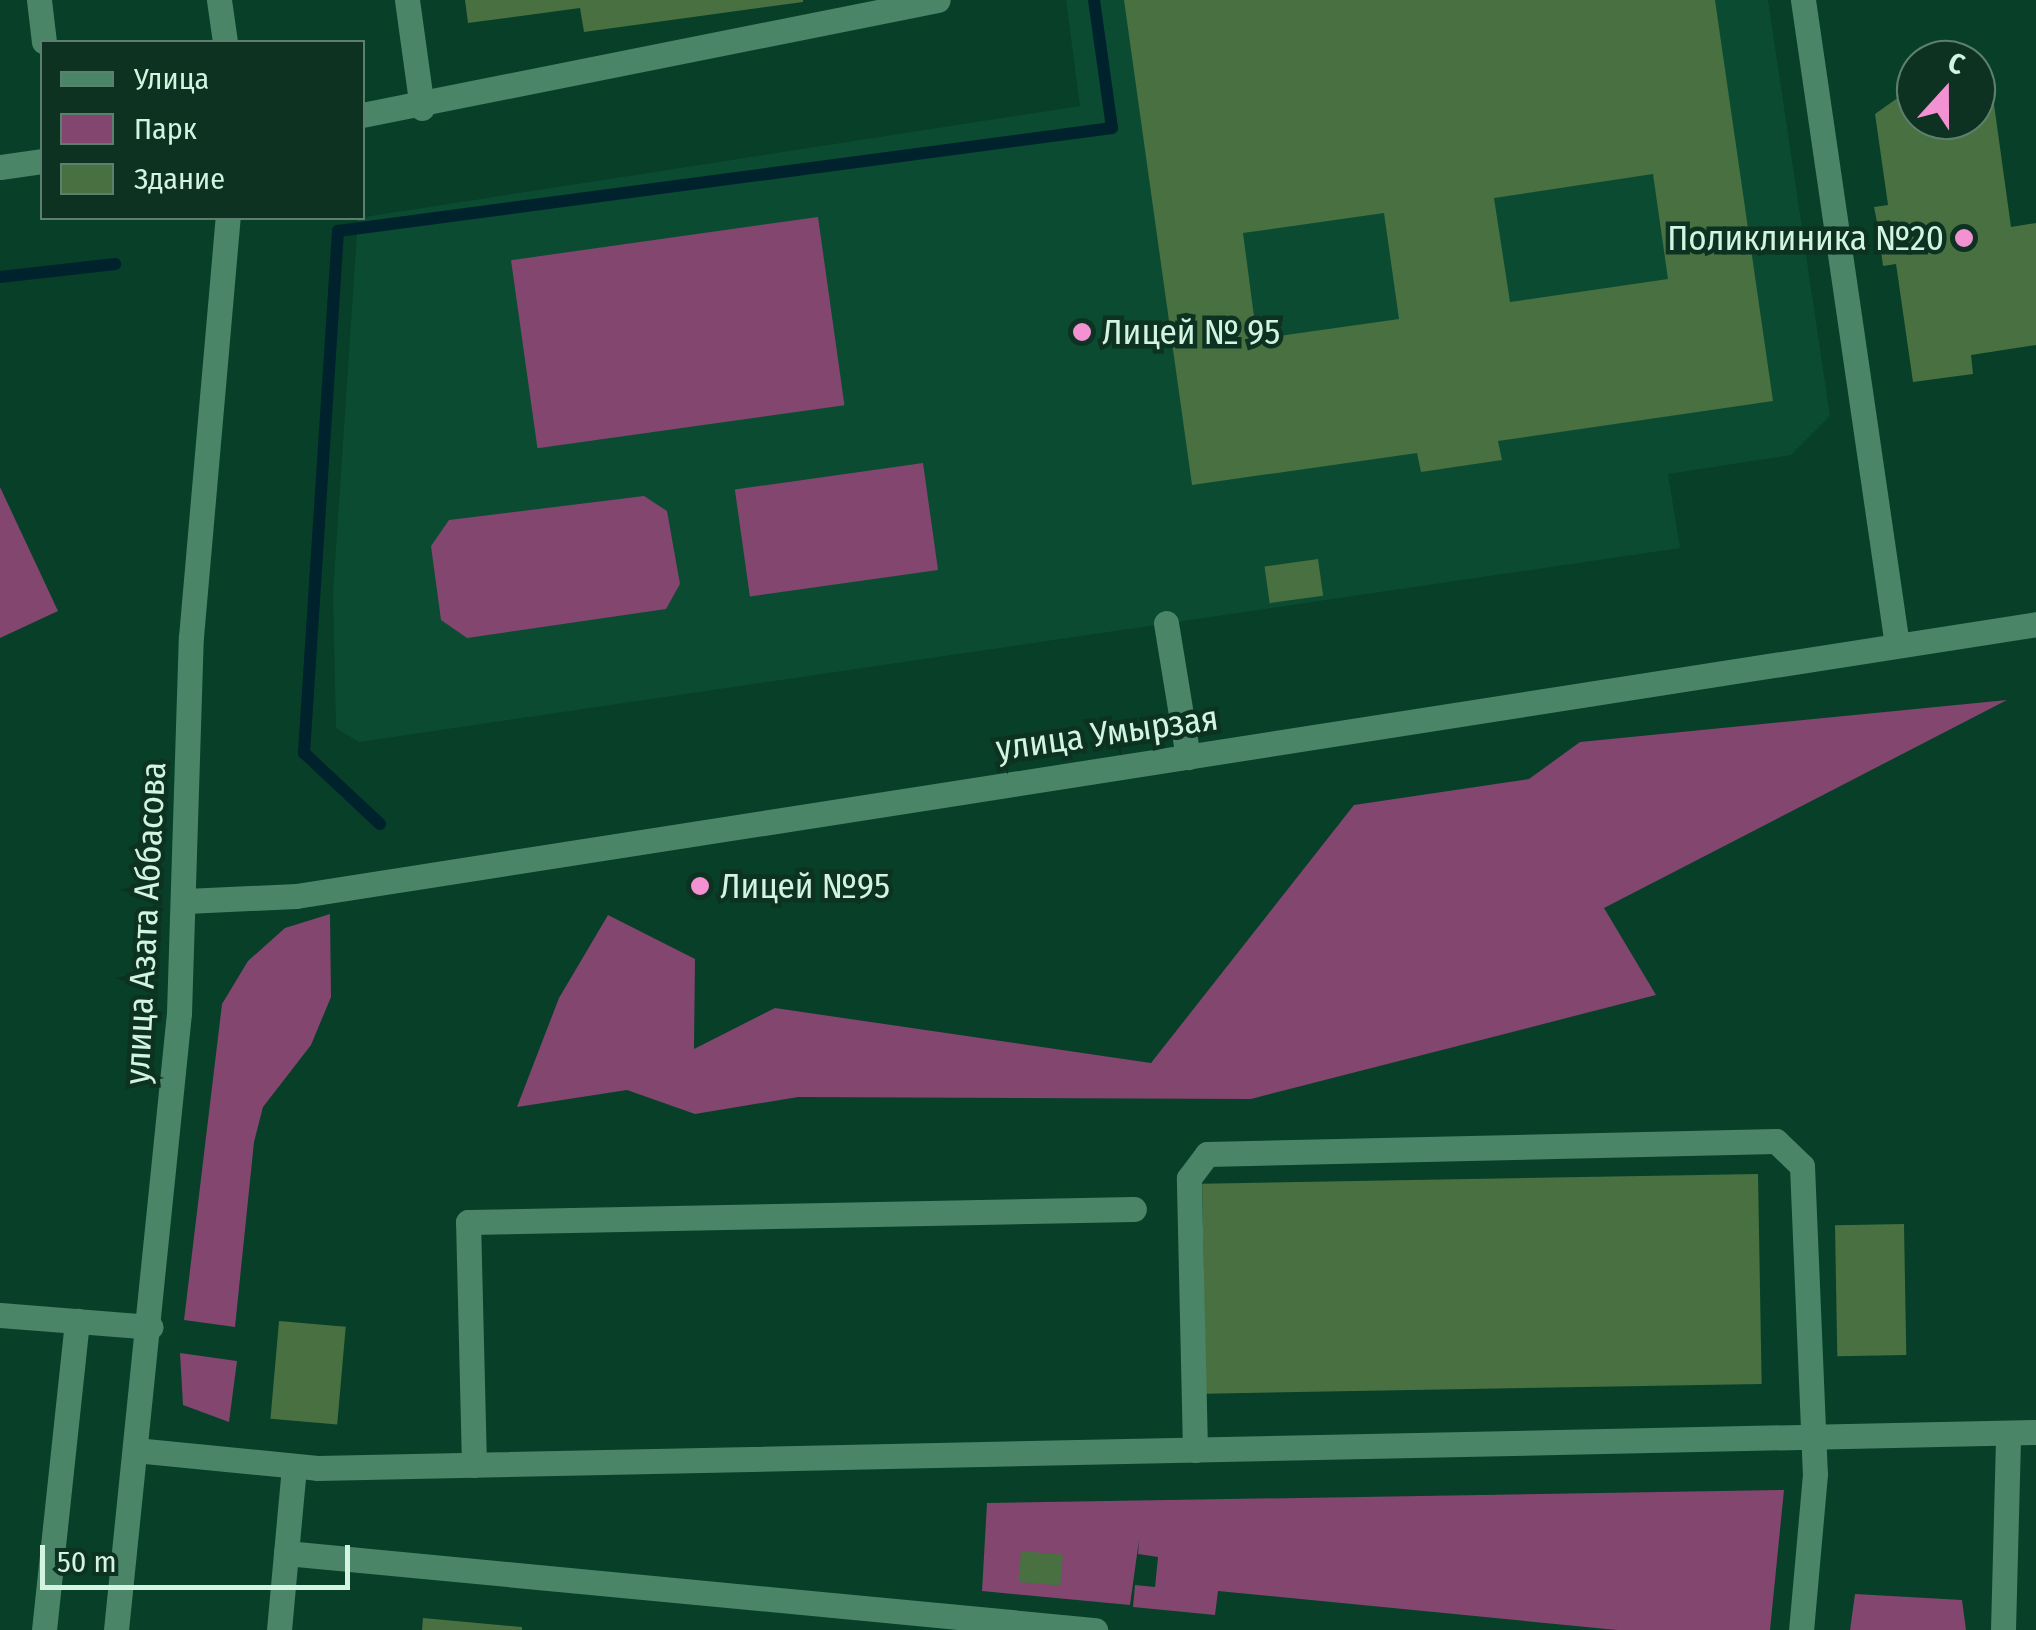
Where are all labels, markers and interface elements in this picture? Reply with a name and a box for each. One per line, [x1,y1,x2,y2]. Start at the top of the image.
legend [40,40,365,220]
north arrow [1896,40,1996,140]
text: С [1943,45,1969,81]
text: Улица [134,61,209,97]
text: Парк [134,111,197,147]
text: Здание [134,161,225,197]
place label: Поликлиника №20 [1667,217,1944,259]
marker: Поликлиника №20 [1953,227,1975,249]
place label: Лицей № 95 [1102,311,1280,353]
marker: Лицей № 95 [1071,321,1093,343]
street label: улица Умырзая [993,697,1221,769]
street label: улица Азата Аббасова [116,761,174,1085]
place label: Лицей №95 [720,865,890,907]
marker: Лицей №95 [689,875,711,897]
scale bar [45,1525,355,1587]
text: 50 m [57,1544,117,1580]

